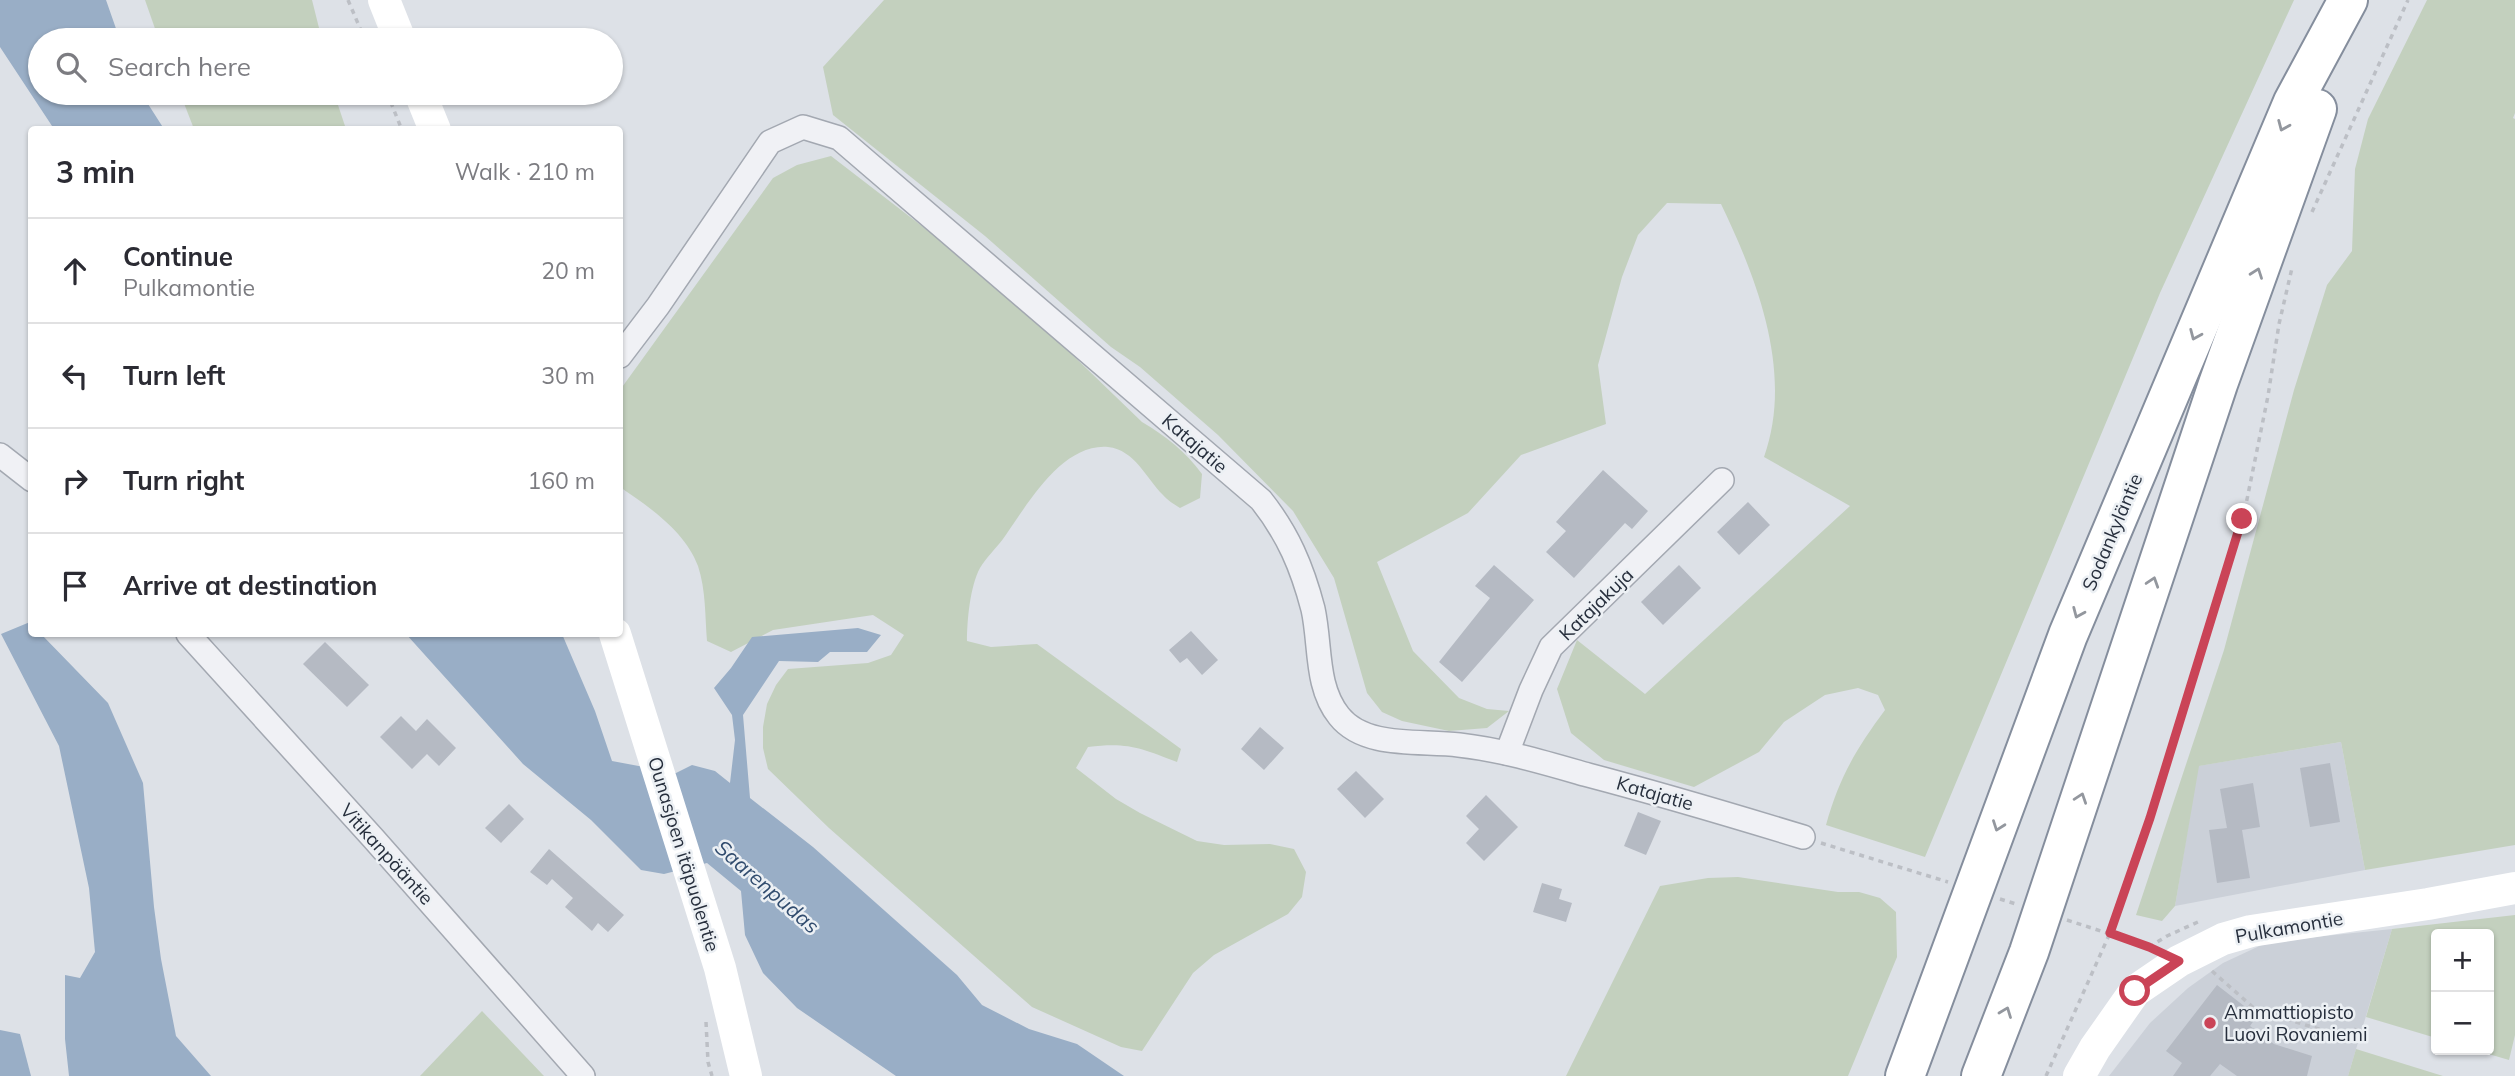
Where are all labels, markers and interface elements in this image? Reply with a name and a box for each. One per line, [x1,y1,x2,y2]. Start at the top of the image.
search box [28,28,623,105]
icon: search [52,48,90,86]
text: Search here [108,50,251,83]
one-way arrow [2277,119,2291,131]
text: 3 min [56,153,135,191]
text: Walk · 210 m [455,157,595,186]
text: Continue [123,240,233,273]
icon: ahead [56,252,94,290]
text: 20 m [541,256,595,285]
one-way arrow [2249,268,2263,280]
text: Pulkamontie [123,273,255,302]
one-way arrow [2189,329,2203,341]
icon: left [56,357,94,395]
text: Turn left [123,359,225,392]
text: 30 m [541,361,595,390]
street label: Katajatie [1157,408,1233,478]
icon: right [56,462,94,500]
text: Turn right [123,464,244,497]
text: 160 m [527,466,595,495]
street label: Sodankyläntie [2077,470,2147,594]
route end [2226,503,2257,534]
street label: Katajakuja [1554,563,1638,645]
icon: arrive [56,567,94,605]
text: Arrive at destination [123,569,378,602]
one-way arrow [2145,576,2159,588]
one-way arrow [2072,606,2086,618]
street label: Ounasjoen itäpuolentie [643,754,725,954]
street label: Katajatie [1614,771,1696,815]
one-way arrow [2073,792,2087,804]
street label: Vitikanpääntie [335,798,439,910]
one-way arrow [1992,819,2006,831]
water label: Saarenpudas [710,834,825,939]
street label: Pulkamontie [2233,906,2345,948]
map controls [2431,929,2494,1055]
button: + [2431,929,2494,992]
route start [2119,975,2150,1006]
button: − [2431,992,2494,1055]
place label: Ammattiopisto Luovi Rovaniemi [2224,1000,2368,1046]
one-way arrow [1997,1007,2011,1019]
marker: Ammattiopisto Luovi Rovaniemi [2202,1015,2218,1031]

